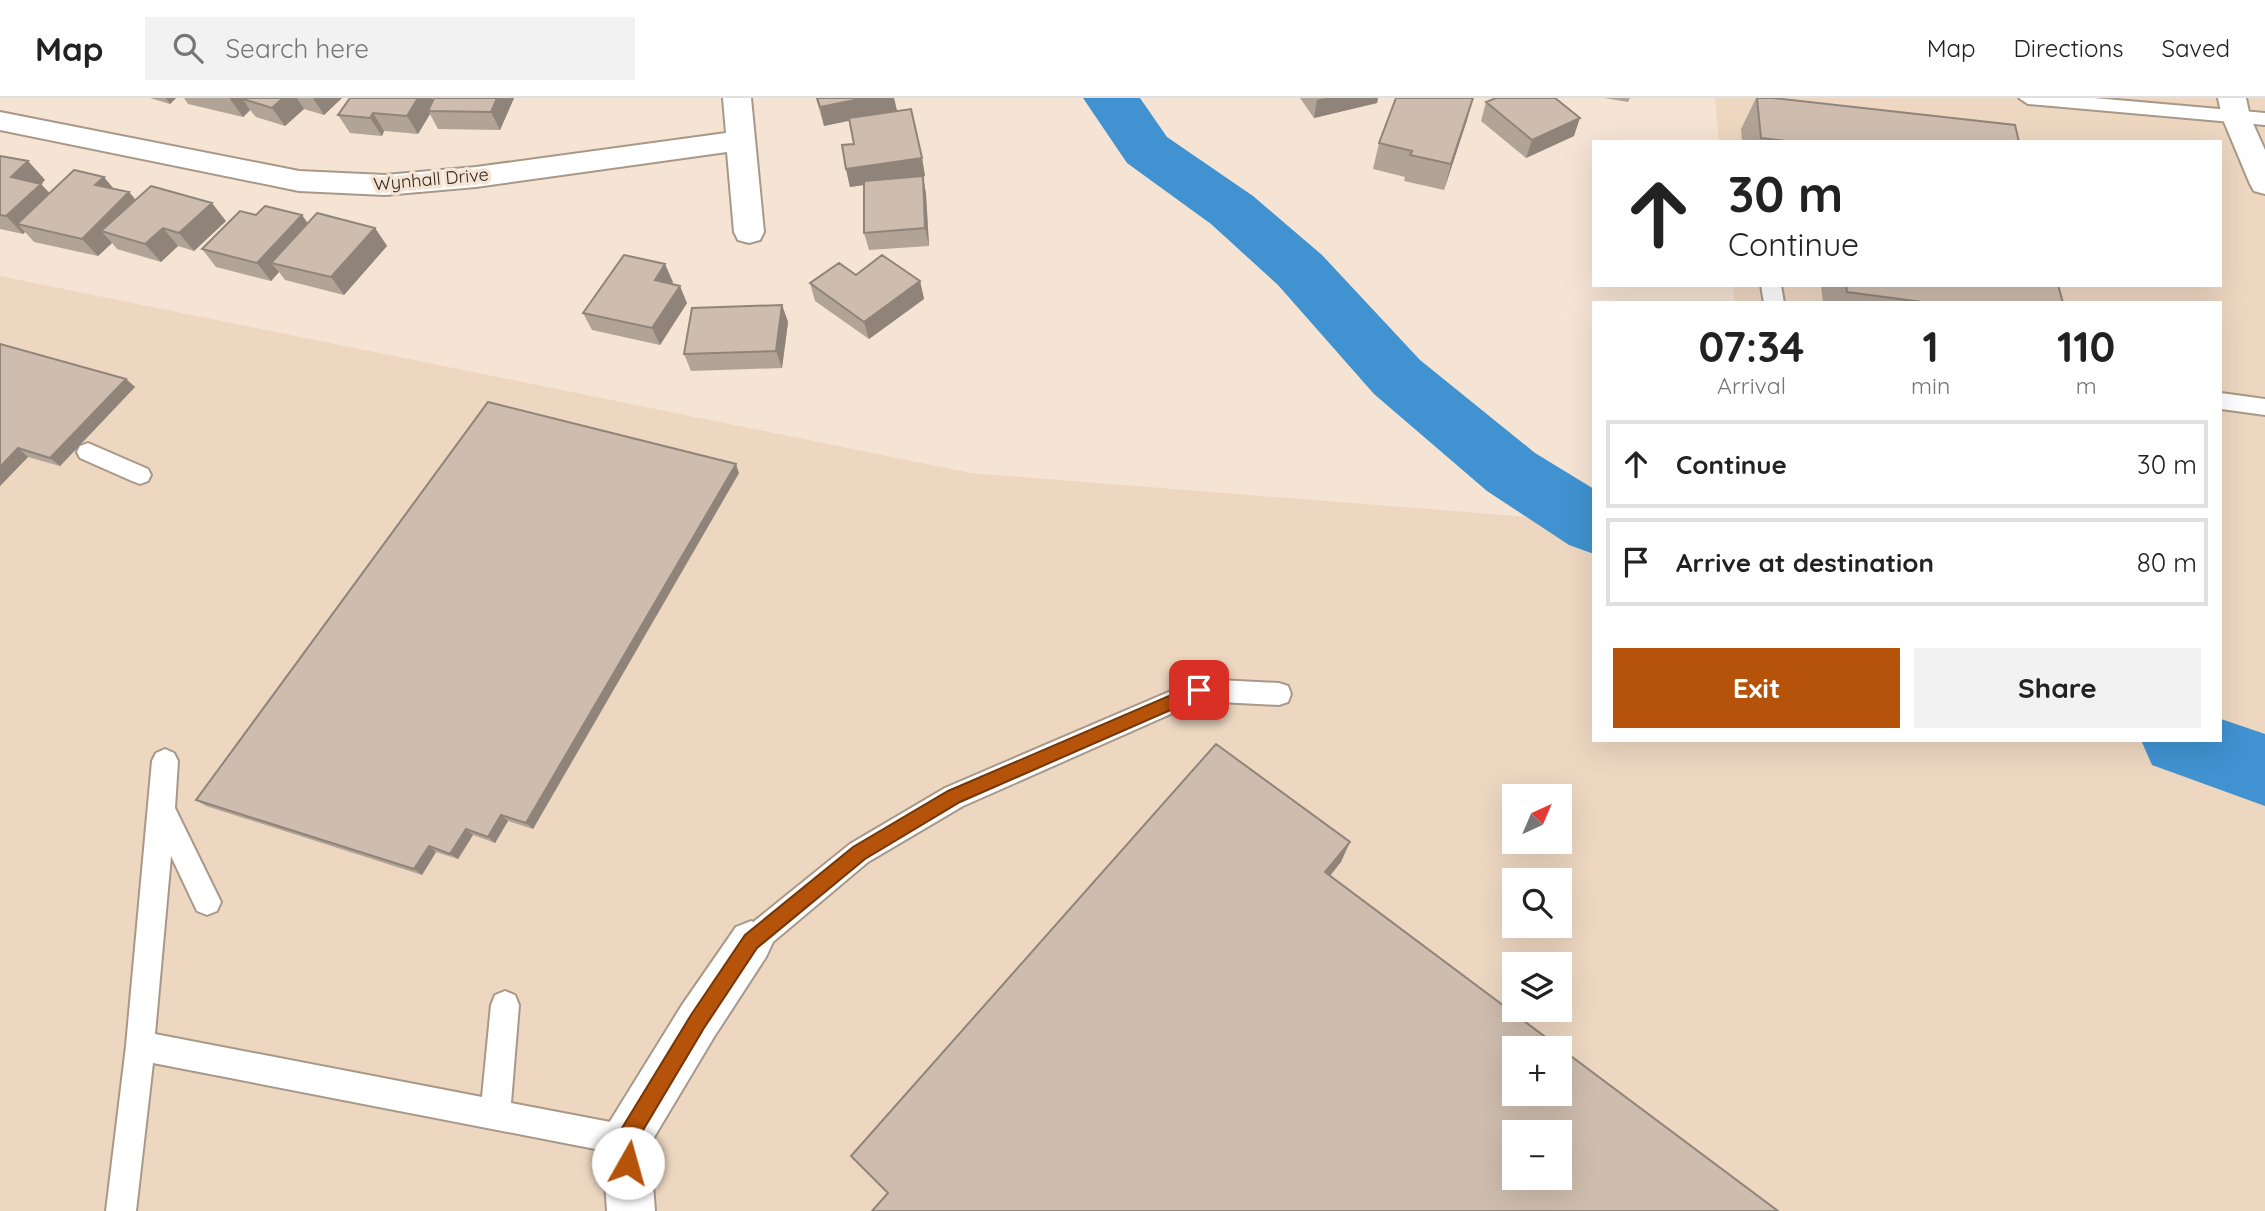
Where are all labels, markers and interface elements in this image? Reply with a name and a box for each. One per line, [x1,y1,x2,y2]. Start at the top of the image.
search box [145,17,635,80]
text: Map [35,28,103,69]
icon: search [169,29,207,67]
text: Search here [225,32,369,65]
text: Map [1927,33,1976,63]
text: Directions [2014,33,2124,63]
text: Saved [2162,33,2230,63]
street label: Wynhall Drive [372,163,490,195]
text: 30 m [1728,163,1843,224]
icon: ahead [1613,168,1704,259]
text: Continue [1728,224,1859,264]
text: 07:34 [1699,320,1805,373]
text: 1 [1923,320,1939,373]
text: 110 [2057,320,2115,373]
text: Arrival [1717,371,1786,400]
text: min [1911,371,1950,400]
text: m [2076,371,2097,400]
icon: ahead [1617,445,1655,483]
text: Continue [1676,448,1787,481]
text: 30 m [2137,448,2197,481]
icon: arrive [1617,543,1655,581]
text: Arrive at destination [1676,546,1934,579]
text: 80 m [2137,546,2197,579]
button: Exit [1613,648,1900,728]
button: Share [1914,648,2201,728]
pin [1169,660,1229,720]
icon: arrive [1180,671,1218,709]
north arrow [1502,784,1572,854]
map controls [1502,784,1572,1190]
button: search [1502,868,1572,938]
button: layers [1502,952,1572,1022]
button: + [1502,1036,1572,1106]
button: − [1502,1120,1572,1190]
position arrow [591,1126,665,1200]

